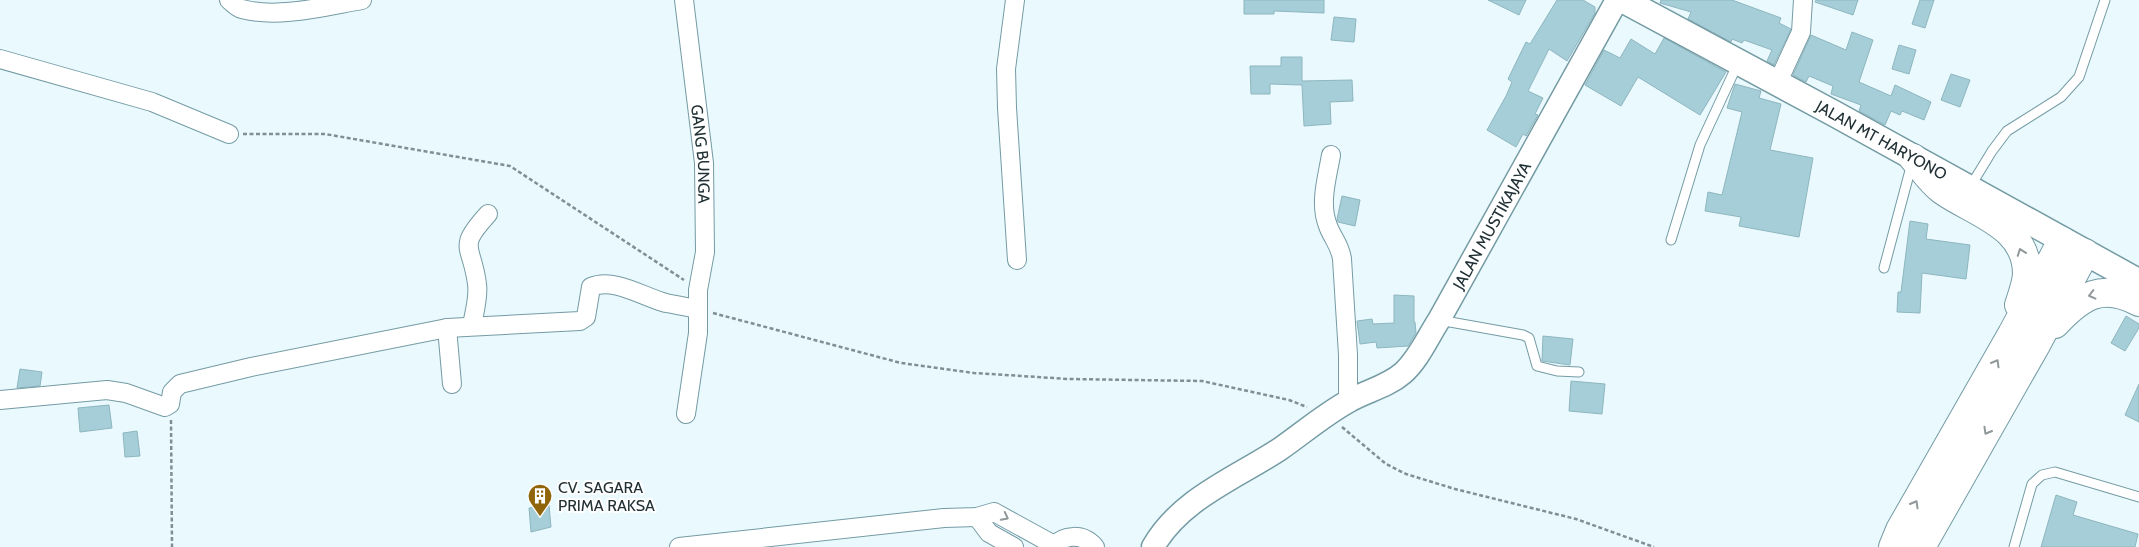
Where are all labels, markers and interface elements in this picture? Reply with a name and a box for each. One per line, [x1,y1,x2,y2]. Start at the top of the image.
street label: JALAN MT HARYONO [1812,96,1950,184]
street label: GANG BUNGA [687,103,713,204]
street label: JALAN MUSTIKAJAYA [1449,158,1535,294]
one-way arrow [2017,249,2027,257]
one-way arrow [2088,289,2097,300]
one-way arrow [1989,359,1999,368]
one-way arrow [1983,426,1993,435]
place label: CV. SAGARA PRIMA RAKSA [558,478,655,515]
building icon: CV. SAGARA PRIMA RAKSA [527,483,553,517]
one-way arrow [1909,500,1919,509]
one-way arrow [1000,511,1009,521]

